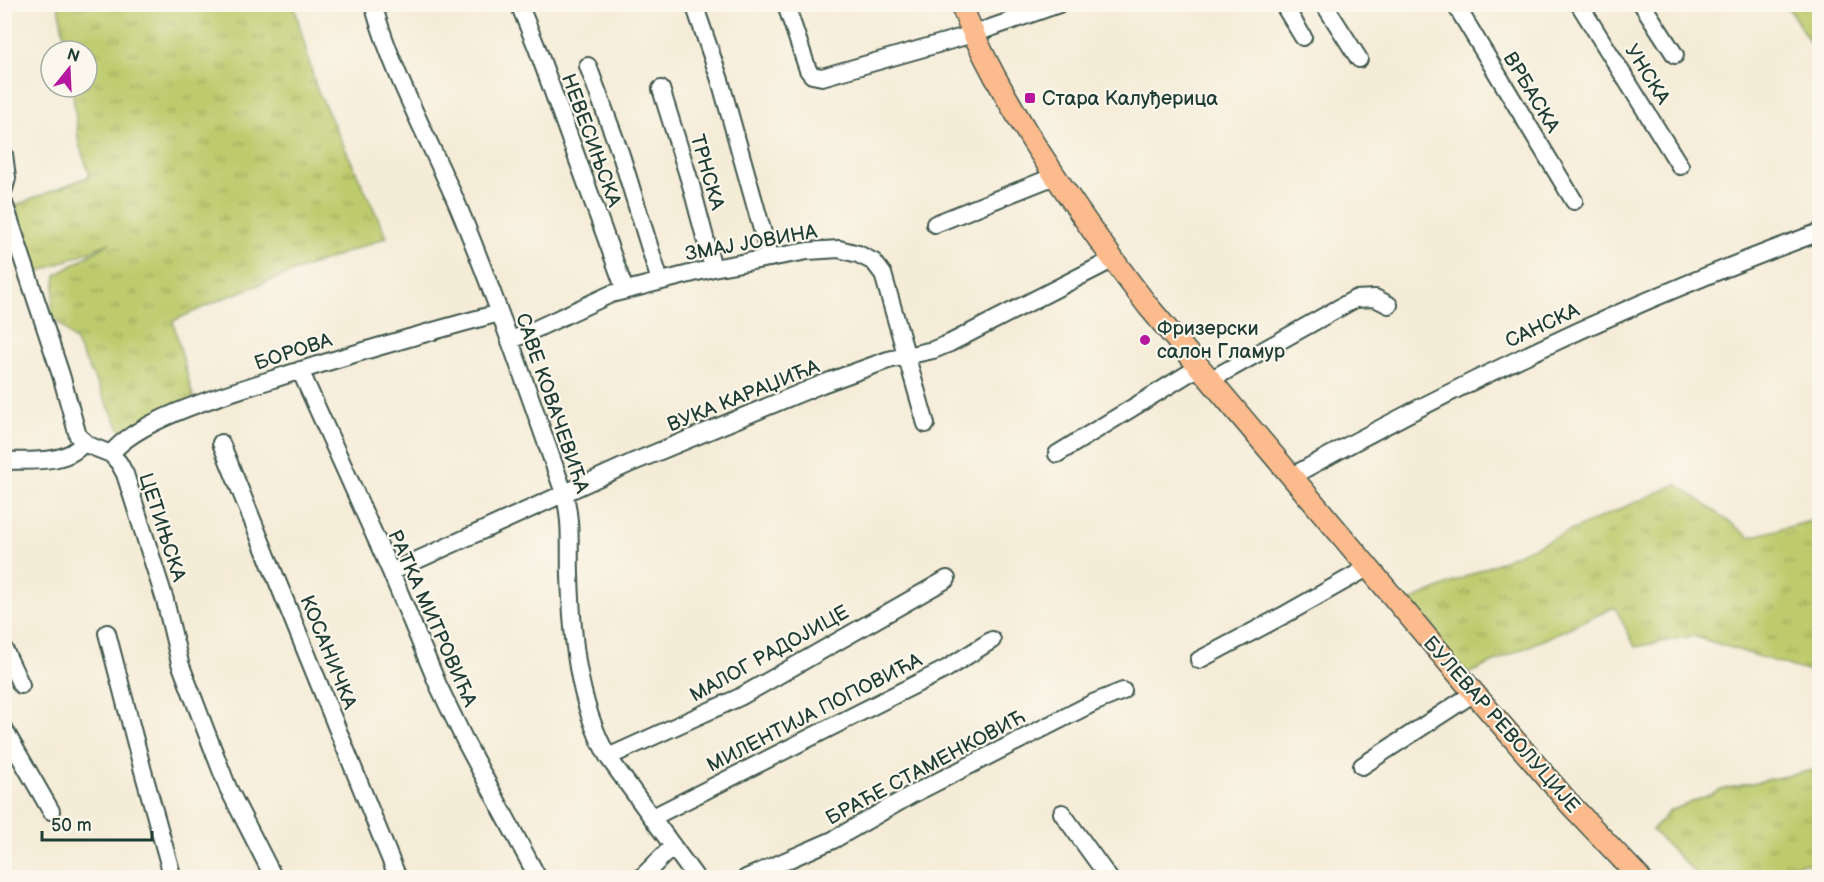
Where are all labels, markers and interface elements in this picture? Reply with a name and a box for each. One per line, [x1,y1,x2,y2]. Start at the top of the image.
north arrow [39,39,99,99]
street label: УНСКА [1619,40,1675,110]
text: N [65,45,82,67]
street label: ВРБАСКА [1498,48,1565,138]
street label: НЕВЕСИЊСКА [556,71,627,211]
place label: Стара Калуђерица [1042,87,1218,111]
marker: Стара Калуђерица [1023,91,1037,105]
street label: ТРНСКА [685,132,730,214]
street label: ЗМАЈ ЈОВИНА [683,219,820,266]
street label: САНСКА [1502,298,1584,353]
street label: САВЕ КОВАЧЕВИЋА [510,310,594,497]
place label: Фризерски салон Гламур [1157,317,1286,364]
street label: БОРОВА [252,328,336,376]
marker: Фризерски салон Гламур [1138,333,1152,347]
street label: ВУКА КАРАЏИЋА [664,354,824,437]
street label: ЦЕТИЊСКА [133,470,191,585]
street label: РАТКА МИТРОВИЋА [382,526,482,711]
street label: КОСАНИЧКА [294,592,362,714]
street label: МАЛОГ РАДОЈИЦЕ [686,600,853,708]
street label: БУЛЕВАР РЕВОЛУЦИЈЕ [1418,631,1585,818]
street label: МИЛЕНТИЈА ПОПОВИЋА [703,648,927,778]
street label: БРАЋЕ СТАМЕНКОВИЋ [822,705,1029,831]
scale bar [42,804,152,842]
text: 50 m [51,815,92,836]

